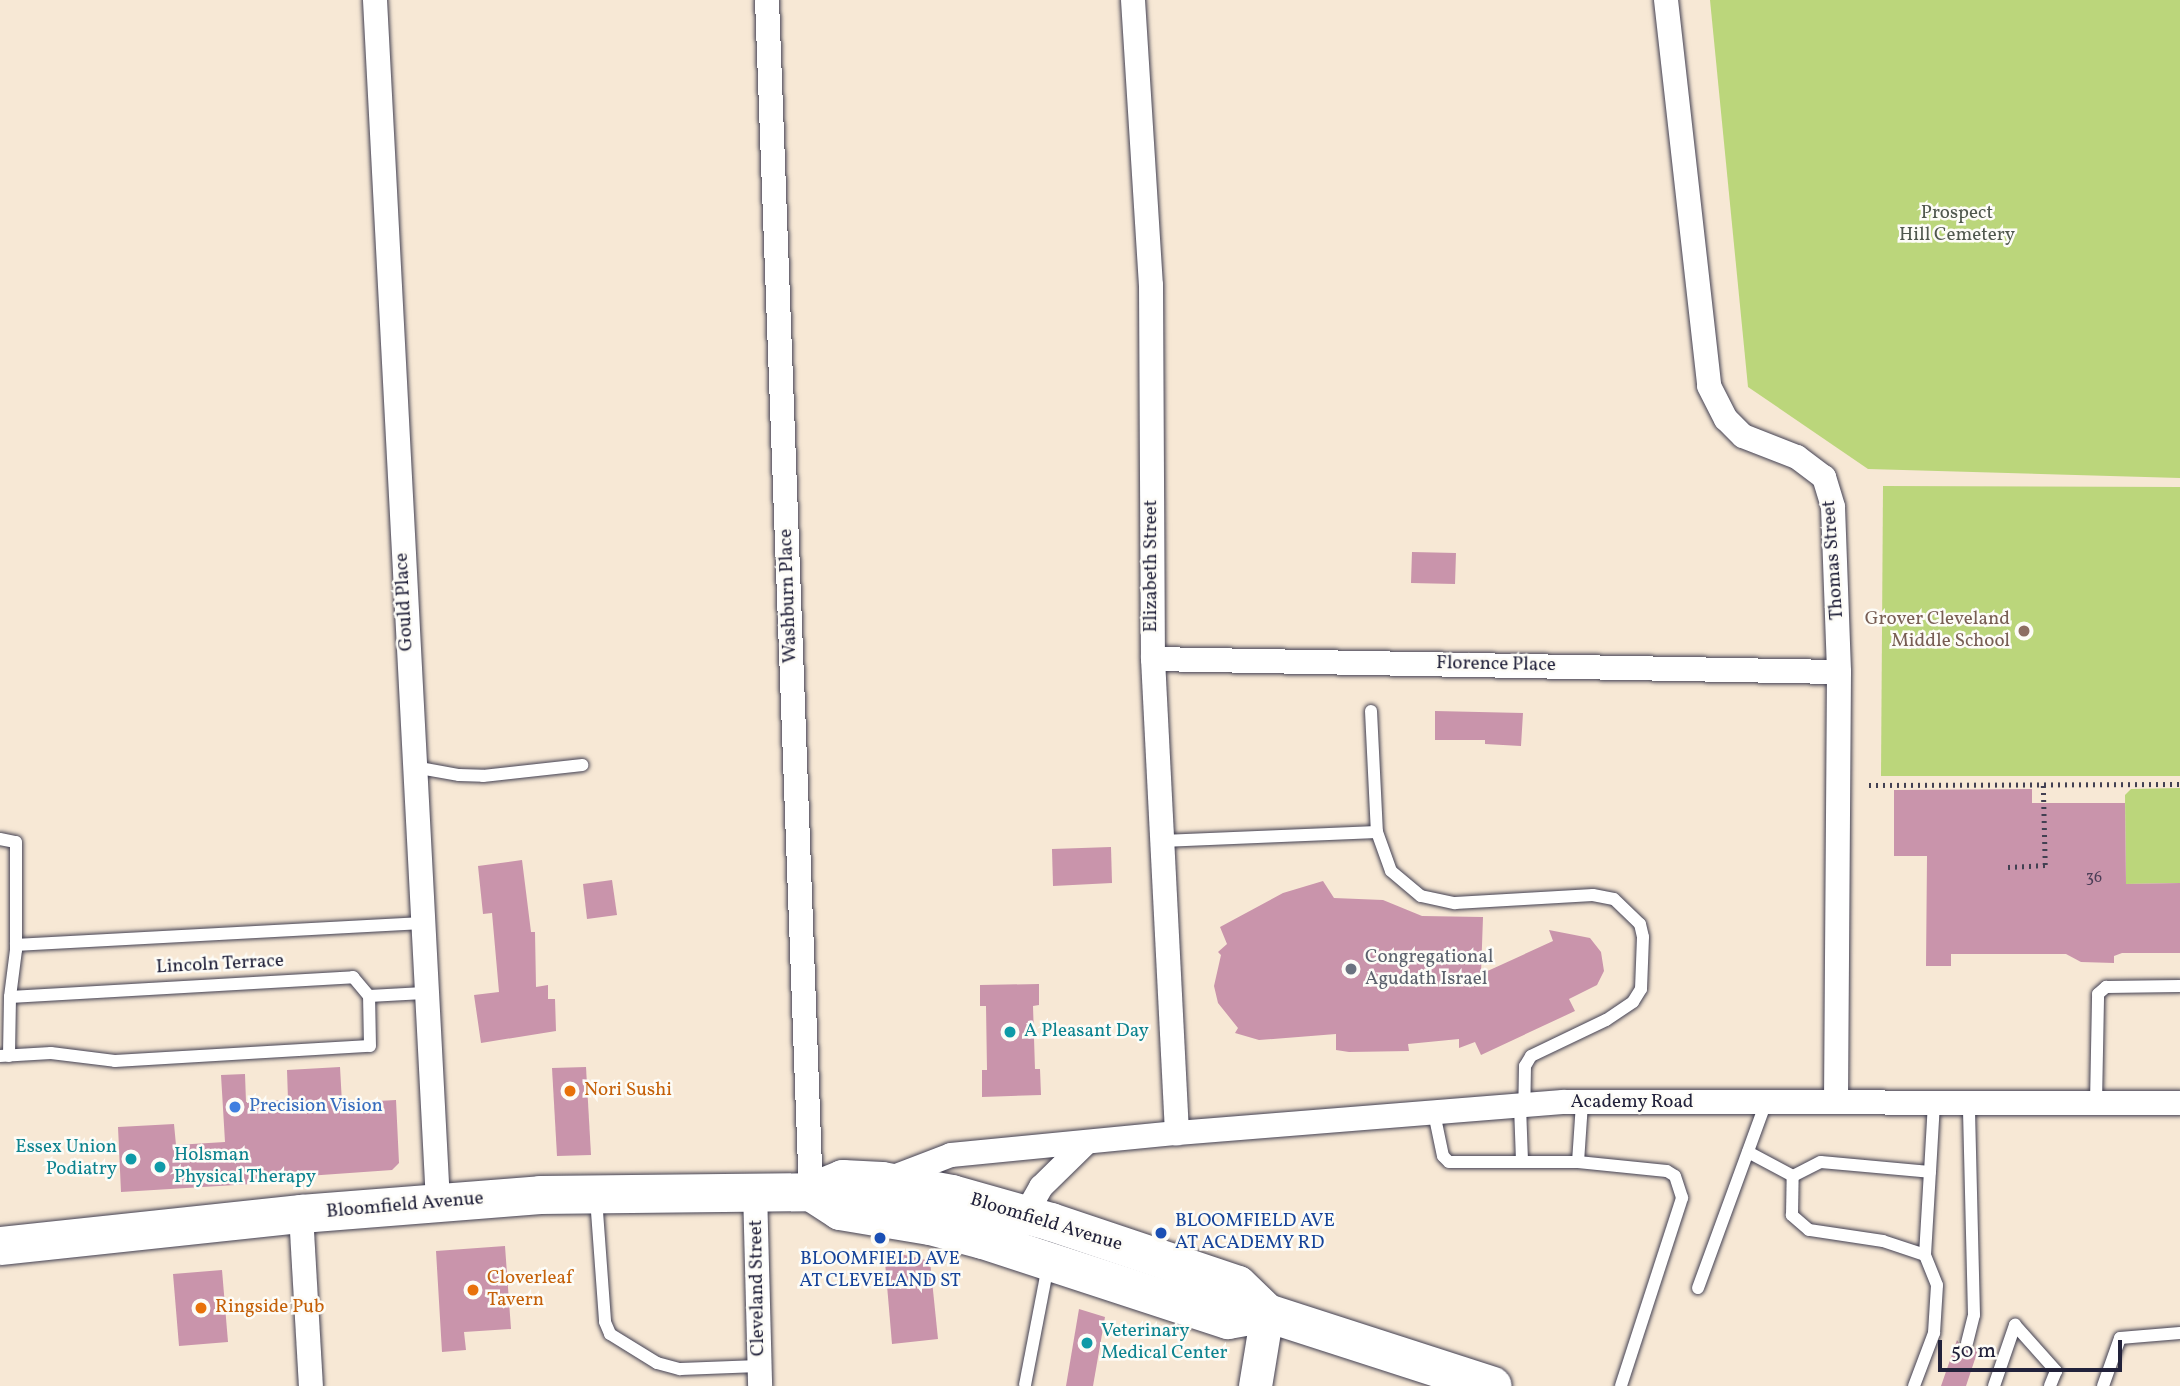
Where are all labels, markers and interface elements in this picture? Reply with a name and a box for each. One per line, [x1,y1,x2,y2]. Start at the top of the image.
park label: Prospect Hill Cemetery [1899,203,2015,247]
street label: Thomas Street [1818,499,1850,621]
street label: Elizabeth Street [1141,500,1163,632]
street label: Washburn Place [775,528,803,664]
street label: Gould Place [391,552,419,652]
place label: Grover Cleveland Middle School [1865,609,2010,653]
marker: Grover Cleveland Middle School [2016,623,2032,639]
street label: Florence Place [1436,653,1556,677]
house number: 36 [2086,868,2102,888]
place label: Congregational Agudath Israel [1365,947,1493,991]
street label: Lincoln Terrace [155,950,285,980]
marker: Congregational Agudath Israel [1343,961,1359,977]
place label: A Pleasant Day [1024,1021,1149,1043]
marker: A Pleasant Day [1002,1024,1018,1040]
place label: Nori Sushi [584,1080,672,1102]
marker: Nori Sushi [562,1083,578,1099]
street label: Academy Road [1570,1092,1694,1114]
place label: Precision Vision [249,1096,383,1118]
marker: Precision Vision [227,1099,243,1115]
place label: Essex Union Podiatry [15,1137,117,1181]
place label: Holsman Physical Therapy [174,1145,317,1189]
marker: Essex Union Podiatry [123,1151,139,1167]
marker: Holsman Physical Therapy [152,1159,168,1175]
street label: Bloomfield Avenue [325,1188,485,1224]
street label: Bloomfield Avenue [967,1189,1125,1257]
place label: BLOOMFIELD AVE AT ACADEMY RD [1175,1211,1335,1255]
street label: Cleveland Street [745,1220,771,1356]
marker: BLOOMFIELD AVE AT ACADEMY RD [1153,1225,1169,1241]
marker: BLOOMFIELD AVE AT CLEVELAND ST [872,1230,888,1246]
place label: BLOOMFIELD AVE AT CLEVELAND ST [799,1249,961,1293]
place label: Cloverleaf Tavern [487,1268,572,1312]
marker: Cloverleaf Tavern [465,1282,481,1298]
place label: Ringside Pub [215,1297,324,1319]
marker: Ringside Pub [193,1300,209,1316]
place label: Veterinary Medical Center [1101,1321,1227,1365]
scale bar [1942,1326,2126,1370]
marker: Veterinary Medical Center [1079,1335,1095,1351]
text: 50 m [1951,1337,1996,1366]

